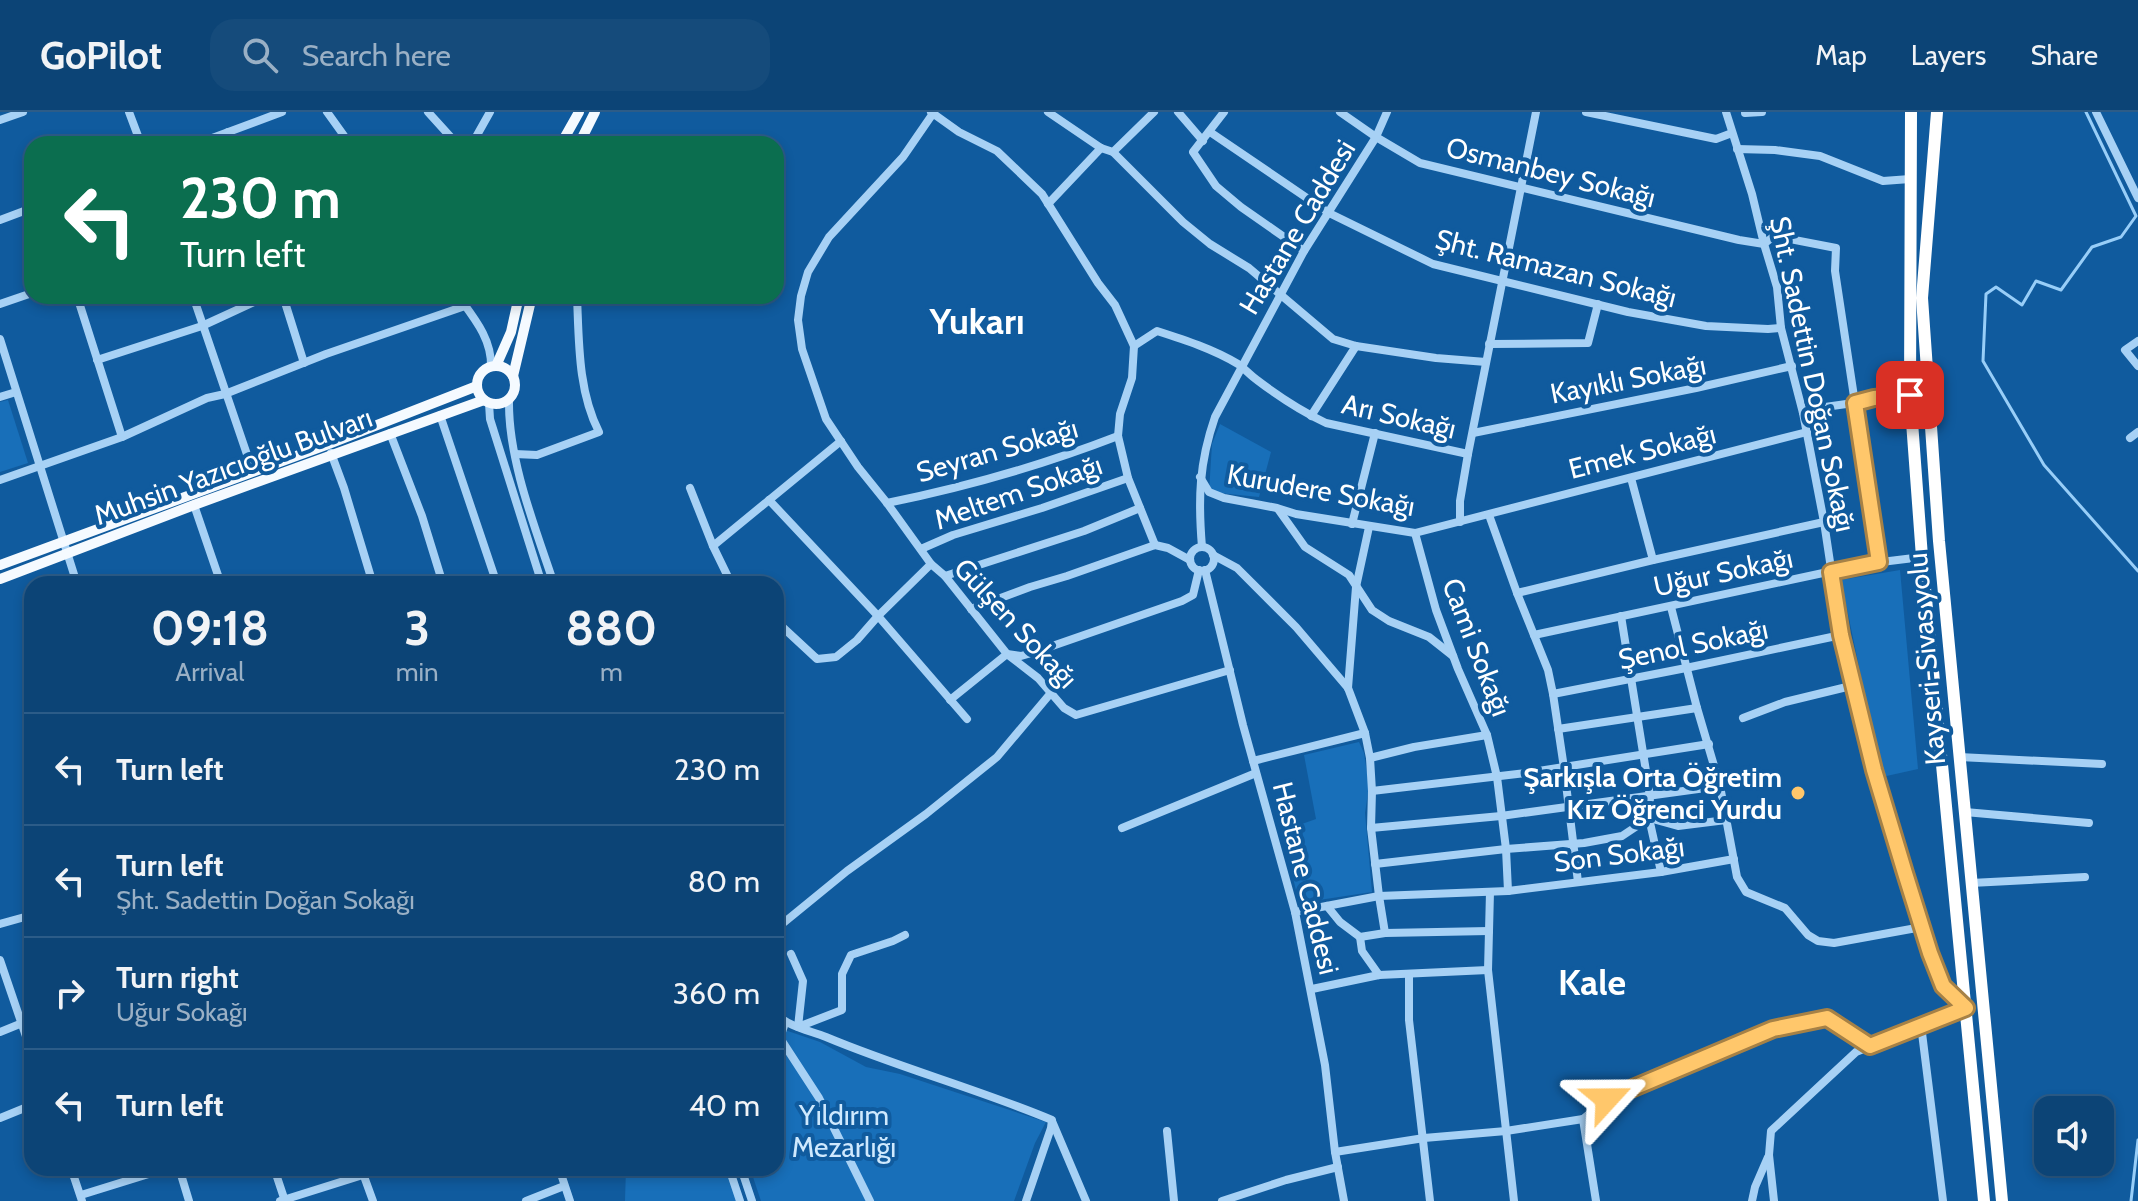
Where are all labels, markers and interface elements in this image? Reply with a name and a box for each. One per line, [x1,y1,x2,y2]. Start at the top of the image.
search box [210,19,770,91]
text: GoPilot [40,32,162,79]
icon: search [238,33,282,77]
text: Search here [302,37,451,74]
text: Map [1815,38,1867,72]
text: Layers [1911,38,1986,72]
text: Share [2030,38,2098,72]
street label: Osmanbey Sokağı [1443,130,1659,214]
street label: Hastane Caddesi [1232,134,1362,320]
text: 230 m [180,164,341,232]
icon: left [48,168,152,272]
street label: Şht. Sadettin Doğan Sokağı [1763,213,1863,535]
street label: Şht. Ramazan Sokağı [1432,222,1680,314]
text: Turn left [180,232,305,276]
district label: Yukarı [928,299,1025,343]
street label: Kayıklı Sokağı [1547,347,1709,411]
pin [1876,361,1944,429]
icon: arrive [1888,373,1932,417]
street label: Arı Sokağı [1339,386,1459,446]
street label: Muhsin Yazıcıoğlu Bulvarı [89,400,377,532]
street label: Seyran Sokağı [912,411,1082,489]
street label: Emek Sokağı [1565,416,1719,486]
street label: Meltem Sokağı [930,447,1106,537]
street label: Kurudere Sokağı [1225,457,1417,523]
street label: Uğur Sokağı [1650,541,1796,603]
street label: Gülşen Sokağı [947,551,1085,695]
street label: Kayseri-Sivas yolu [1900,552,1952,766]
street label: Cami Sokağı [1435,573,1519,721]
text: 09:18 [151,599,269,657]
text: 3 [404,599,430,657]
text: 880 [565,599,657,657]
street label: Şenol Sokağı [1615,612,1771,676]
text: Arrival [175,656,244,688]
text: min [396,656,439,688]
text: m [600,656,623,688]
icon: left [48,747,92,791]
text: Turn left [116,751,224,788]
text: 230 m [674,751,760,788]
place label: Şarkışla Orta Öğretim Kız Öğrenci Yurdu [1523,760,1782,826]
street label: Hastane Caddesi [1266,778,1346,978]
marker: Şarkışla Orta Öğretim Kız Öğrenci Yurdu [1789,784,1807,802]
street label: Son Sokağı [1552,829,1686,879]
text: Turn left [116,847,224,884]
icon: left [48,859,92,903]
text: 80 m [688,863,760,900]
text: Şht. Sadettin Doğan Sokağı [116,884,415,916]
text: Turn right [116,959,239,996]
district label: Kale [1558,960,1626,1004]
icon: right [48,971,92,1015]
text: 360 m [673,975,760,1012]
text: Uğur Sokağı [116,996,247,1028]
position arrow [1565,1057,1649,1141]
icon: left [48,1083,92,1127]
text: Turn left [116,1087,224,1124]
text: 40 m [689,1087,760,1124]
map controls [2034,1096,2114,1176]
button: sound [2034,1096,2114,1176]
park label: Yıldırım Mezarlığı [792,1098,896,1164]

